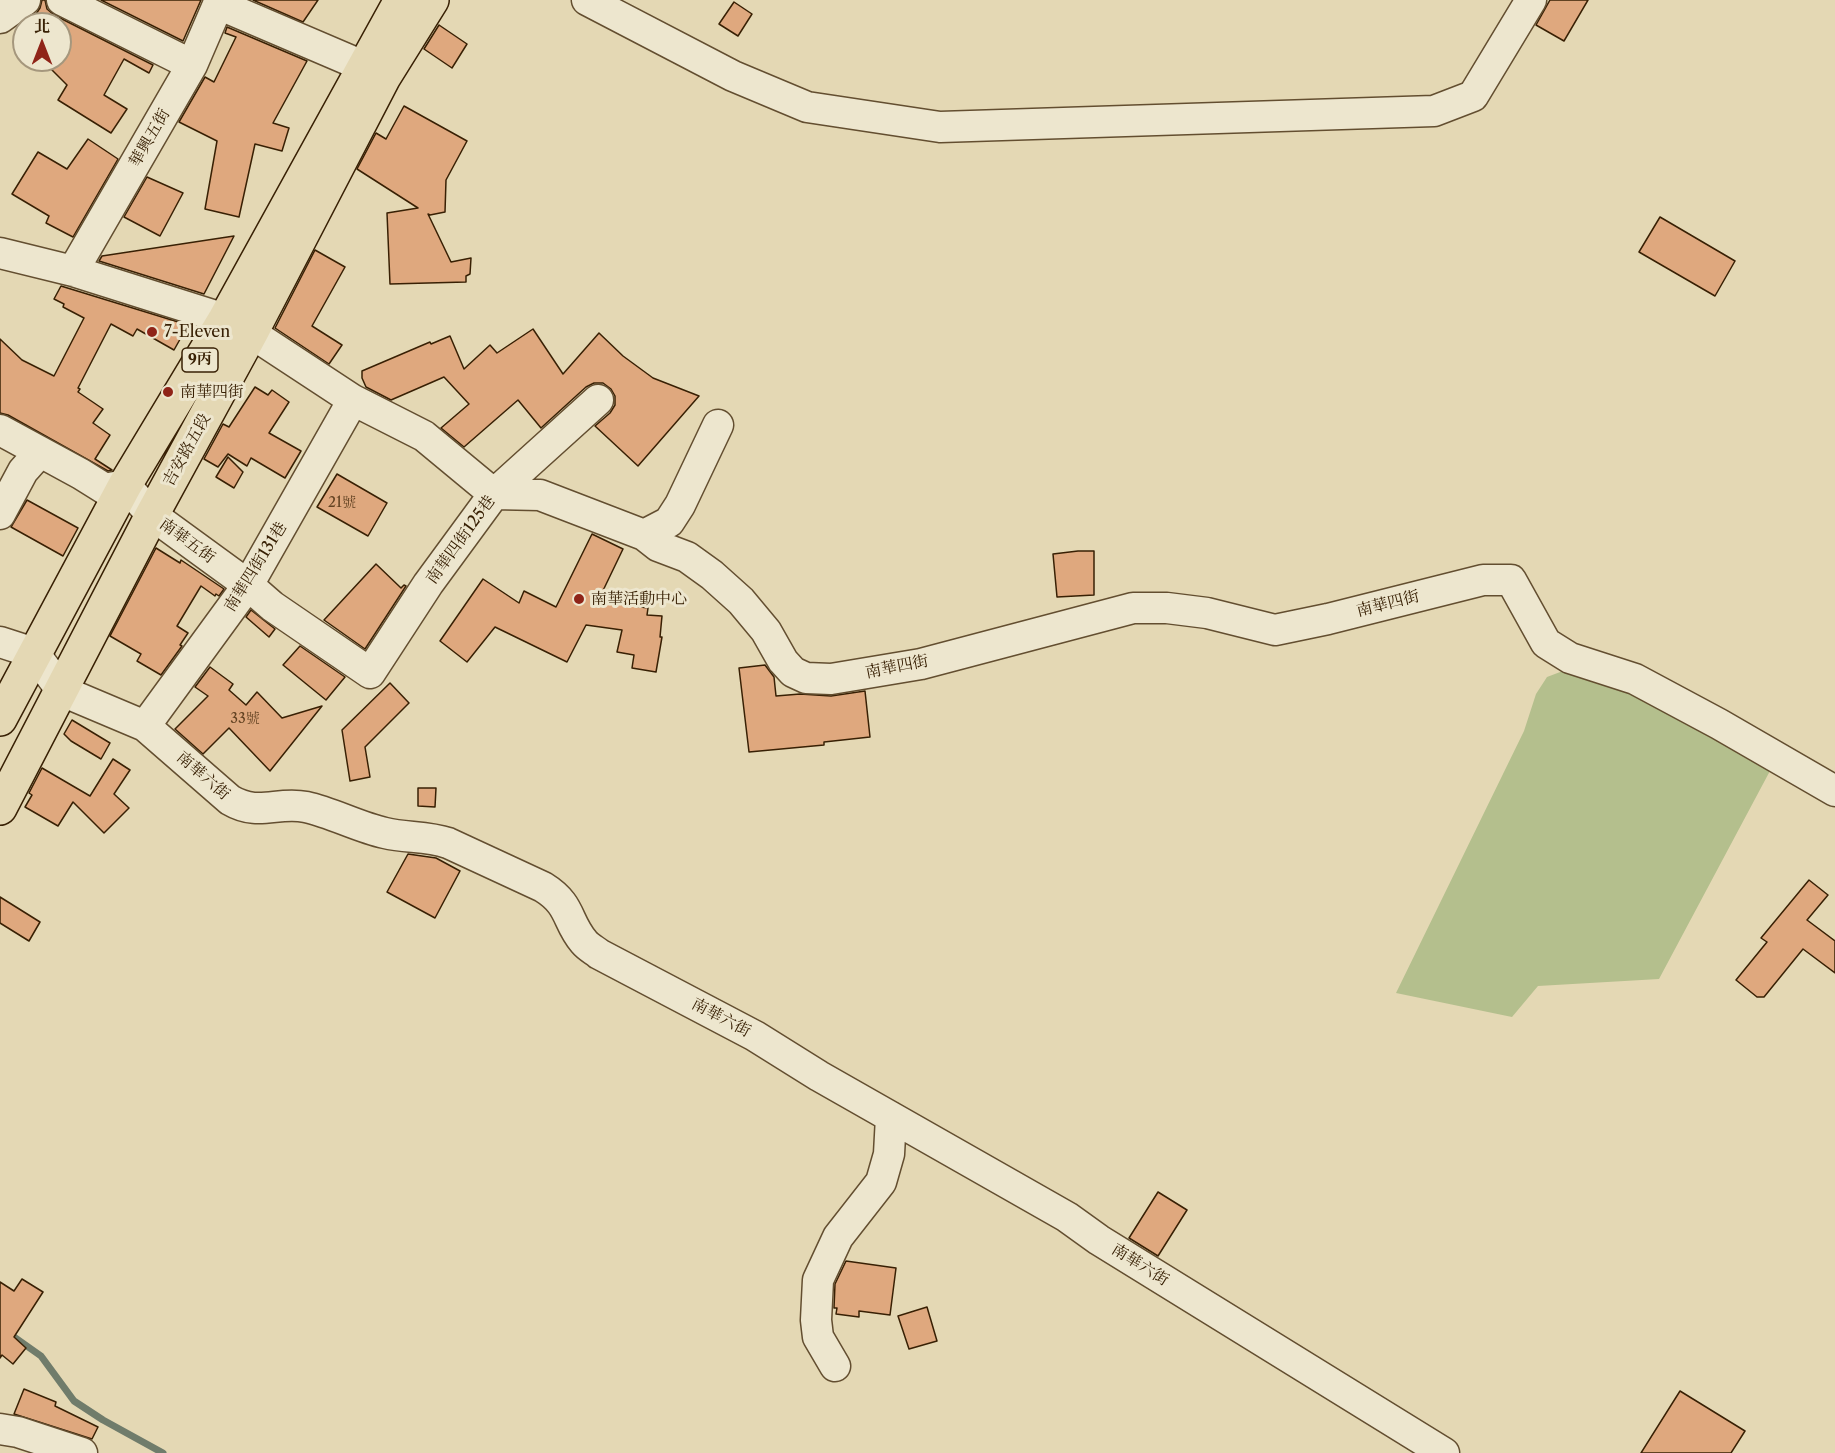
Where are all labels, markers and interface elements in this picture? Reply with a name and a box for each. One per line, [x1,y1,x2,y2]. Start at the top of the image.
north arrow [12,12,72,72]
text: 北 [34,16,50,36]
street label: 華興五街 [126,105,174,171]
place label: 7-Eleven [164,322,230,342]
marker: 7-Eleven [145,325,159,339]
road number: 9丙 [182,348,218,372]
place label: 南華四街 [180,382,244,402]
marker: 南華四街 [161,385,175,399]
street label: 吉安路五段 [159,410,215,490]
street label: 南華四街125巷 [422,492,500,588]
house number: 21號 [328,495,356,511]
street label: 南華五街 [155,514,219,568]
street label: 南華四街131巷 [221,519,291,615]
street label: 南華四街 [1355,587,1421,621]
place label: 南華活動中心 [591,589,687,609]
marker: 南華活動中心 [572,592,586,606]
street label: 南華四街 [864,651,930,683]
house number: 33號 [230,711,260,727]
street label: 南華六街 [173,748,233,804]
street label: 南華六街 [688,995,754,1041]
street label: 南華六街 [1108,1240,1172,1290]

